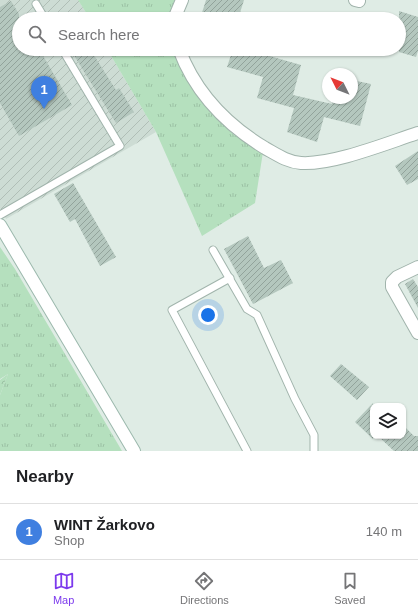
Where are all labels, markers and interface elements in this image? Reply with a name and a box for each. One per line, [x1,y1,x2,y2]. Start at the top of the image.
search box [12,12,406,56]
icon: search [26,23,48,45]
text: Search here [58,26,140,43]
north arrow [322,68,358,104]
pin: 1 [31,76,57,109]
your location [198,305,218,325]
map controls [370,403,406,439]
button: layers [370,403,406,439]
text: Nearby [16,467,74,486]
text: WINT Žarkovo [54,516,155,533]
text: 1 [25,524,33,539]
text: 140 m [366,524,402,539]
text: Shop [54,533,84,548]
tab: Map [53,570,75,606]
tab: Directions [180,570,229,606]
tab: Saved [334,570,365,606]

